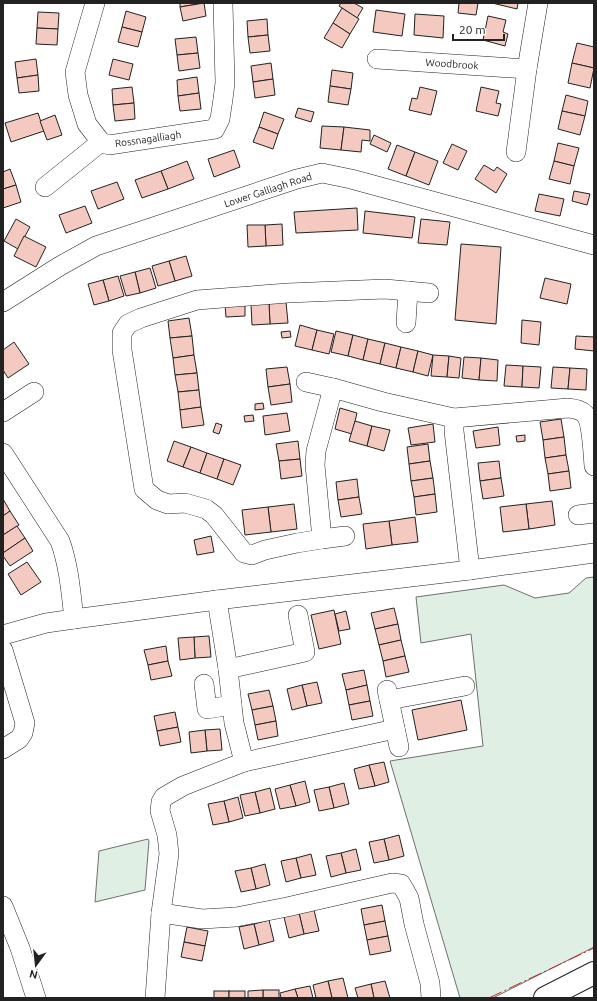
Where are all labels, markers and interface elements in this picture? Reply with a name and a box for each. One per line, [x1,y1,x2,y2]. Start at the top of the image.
scale bar [453,16,504,42]
text: 20 m [459,23,486,36]
street label: Woodbrook [425,57,479,71]
street label: Rossnagalliagh [114,129,182,149]
street label: Lower Galliagh Road [223,171,313,209]
north arrow [16,945,56,985]
text: N [28,968,39,982]

